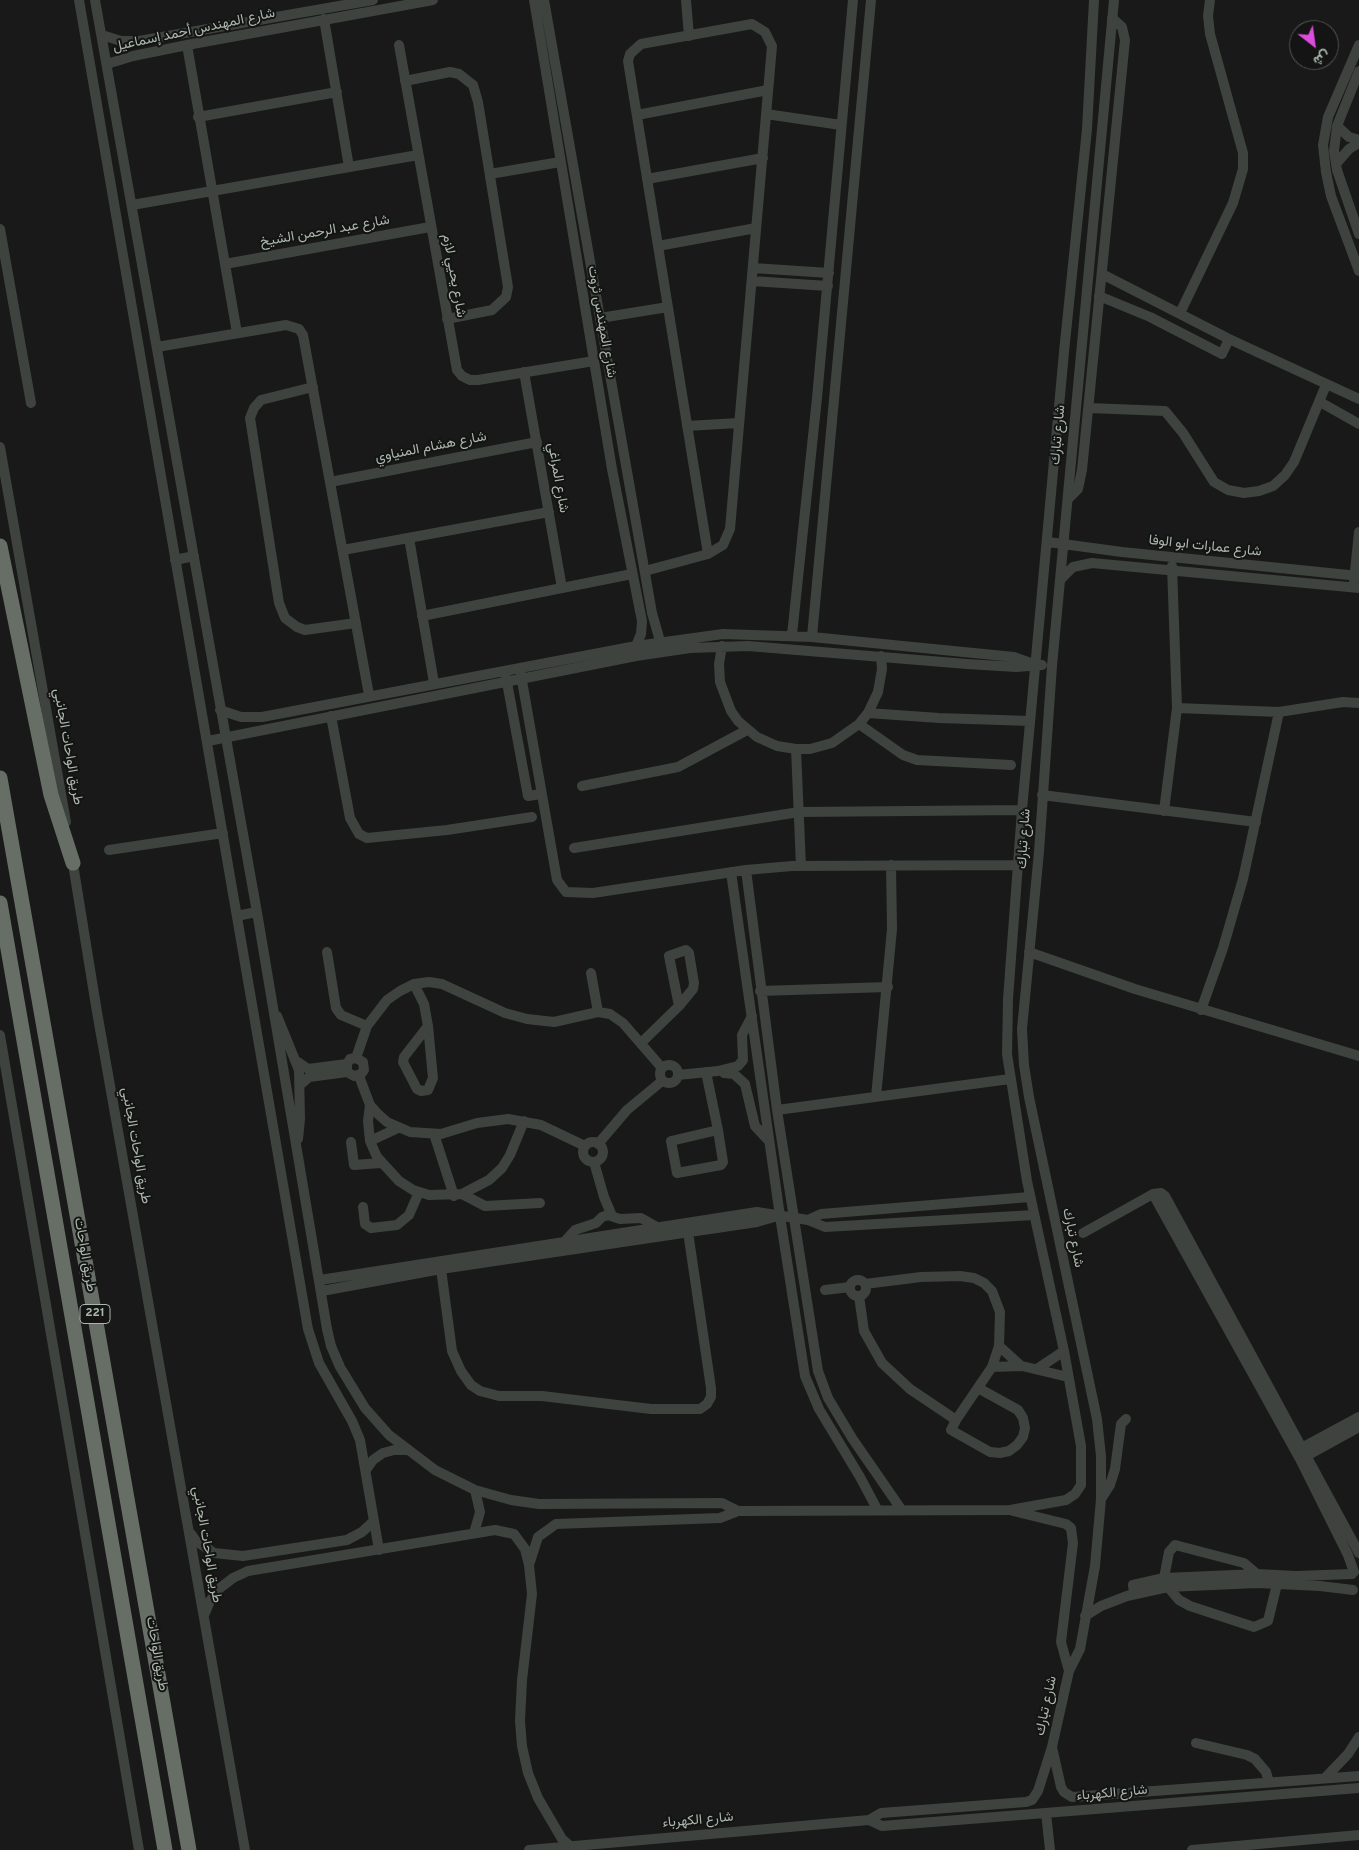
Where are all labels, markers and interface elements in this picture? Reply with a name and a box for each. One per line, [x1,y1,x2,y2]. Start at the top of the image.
street label: شارع المهندس أحمد إسماعيل [111,6,277,56]
north arrow [1289,20,1339,70]
text: ش [1310,46,1333,69]
street label: شارع عبد الرحمن الشيخ [259,212,391,252]
street label: شارع يحيي لازم [437,233,469,319]
street label: شارع المهندس ثروت [583,265,619,379]
street label: شارع تبارك [1048,404,1070,466]
street label: شارع هشام المنياوي [374,429,488,467]
street label: شارع المراغي [543,442,571,514]
street label: شارع عمارات ابو الوفا [1148,533,1262,561]
street label: طريق الواحات الجانبي [48,687,86,807]
street label: شارع تبارك [1015,808,1035,870]
street label: طريق الواحات الجانبي [116,1086,154,1206]
street label: شارع تبارك [1058,1207,1086,1269]
street label: طريق الواحات [69,1217,99,1293]
road number: 221 [80,1305,110,1324]
street label: طريق الواحات الجانبي [187,1485,225,1605]
street label: طريق الواحات [141,1616,171,1692]
street label: شارع تبارك [1033,1675,1061,1737]
street label: شارع الكهرباء [1076,1783,1148,1805]
street label: شارع الكهرباء [662,1810,734,1832]

